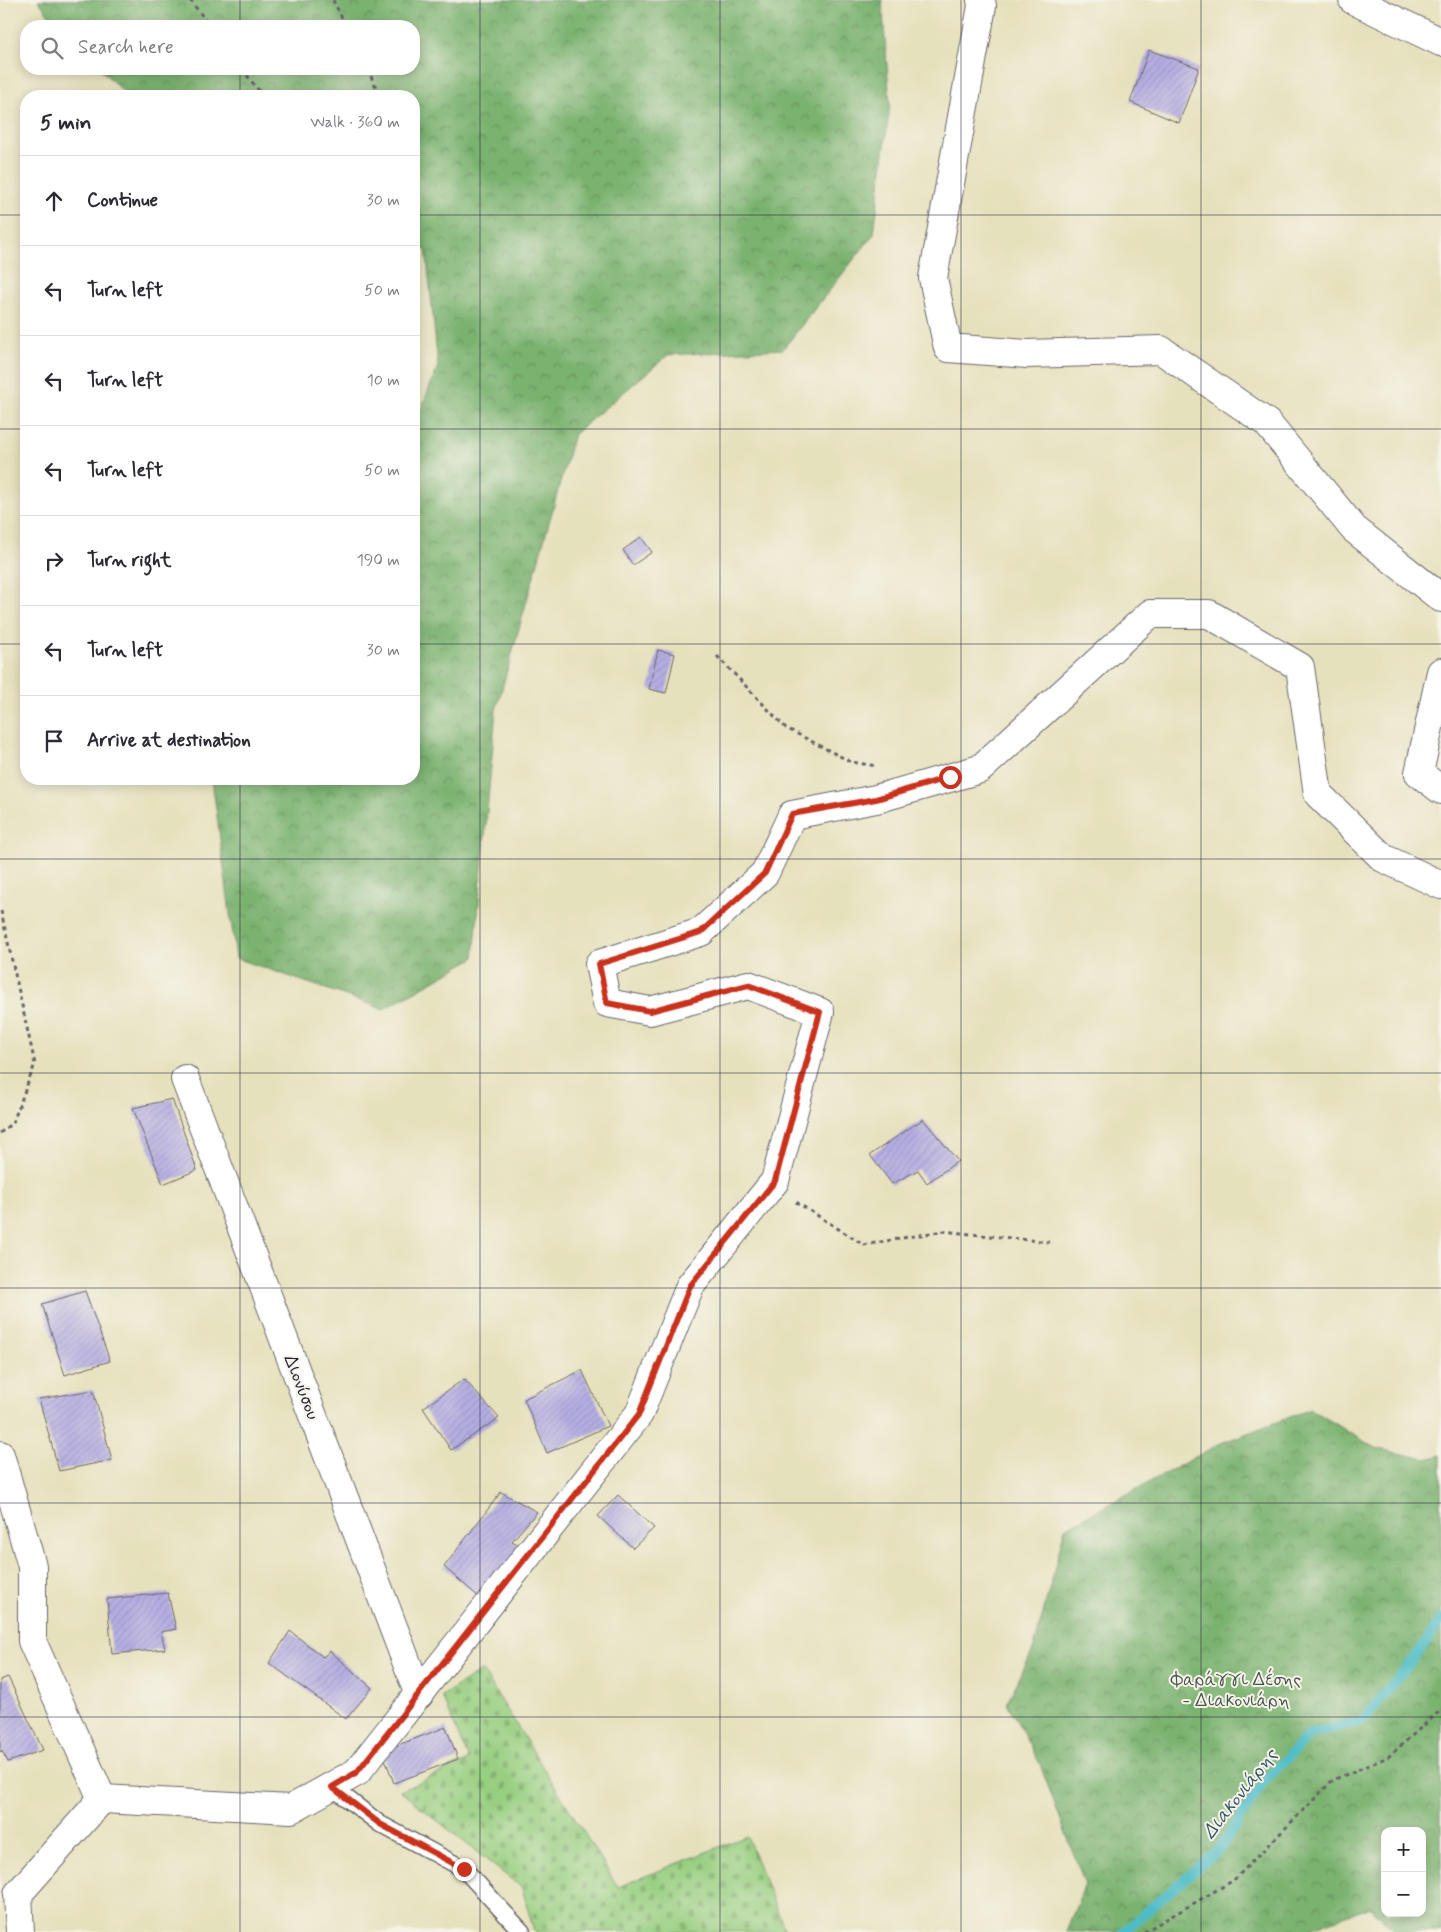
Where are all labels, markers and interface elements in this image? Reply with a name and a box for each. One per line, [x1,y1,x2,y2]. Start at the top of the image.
search box [20,20,420,75]
icon: search [38,34,66,62]
text: Search here [78,35,174,60]
text: 5 min [40,109,92,137]
text: Walk · 360 m [310,112,400,133]
icon: ahead [40,187,68,215]
text: Continue [87,188,158,213]
text: 30 m [367,190,400,211]
icon: left [40,277,68,305]
text: Turn left [87,278,163,303]
text: 50 m [364,280,400,301]
icon: left [40,367,68,395]
text: Turn left [87,368,163,393]
text: 10 m [367,370,400,391]
icon: left [40,457,68,485]
text: Turn left [87,458,163,483]
text: 50 m [364,460,400,481]
icon: right [40,547,68,575]
text: Turn right [87,548,171,573]
text: 190 m [357,550,400,571]
icon: left [40,637,68,665]
text: Turn left [87,638,163,663]
text: 30 m [367,640,400,661]
icon: arrive [40,727,68,755]
text: Arrive at destination [87,728,251,753]
route start [939,766,962,789]
street label: Διονύσου [278,1351,324,1423]
park label: Φαράγγι Δέσης - Διακονιάρη [1170,1667,1301,1713]
water label: Διακονιάρης [1197,1742,1284,1844]
map controls [1381,1827,1426,1917]
button: + [1381,1827,1426,1872]
route end [453,1858,476,1881]
button: − [1381,1872,1426,1917]

